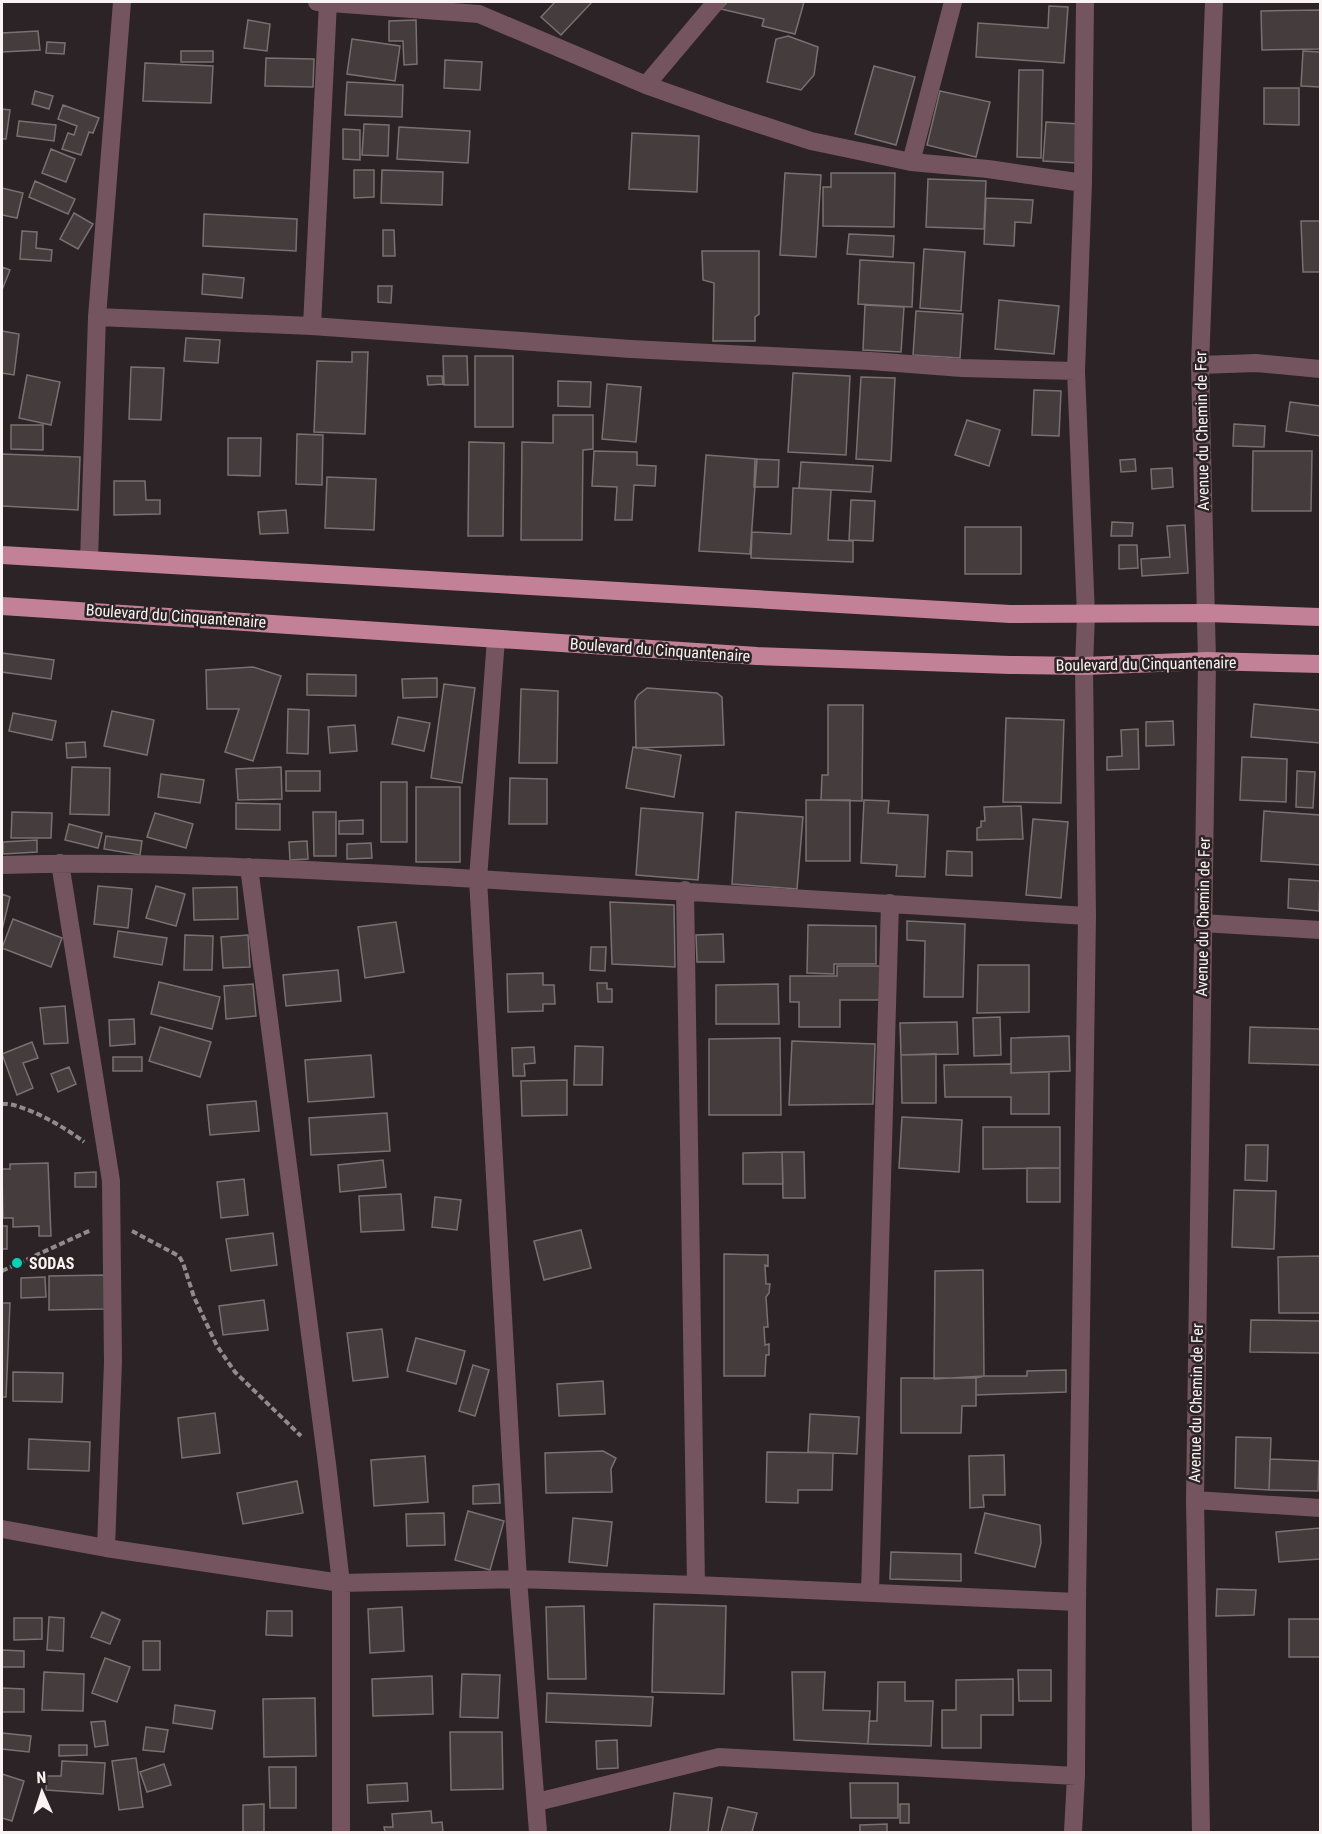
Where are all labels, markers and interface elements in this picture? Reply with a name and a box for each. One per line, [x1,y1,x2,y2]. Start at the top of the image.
street label: Avenue du Chemin de Fer [1191,351,1213,511]
street label: Boulevard du Cinquantenaire [85,600,267,632]
street label: Boulevard du Cinquantenaire [569,634,751,666]
street label: Boulevard du Cinquantenaire [1055,653,1237,675]
street label: Avenue du Chemin de Fer [1192,837,1214,997]
place label: SODAS [29,1254,75,1273]
marker: SODAS [10,1256,24,1270]
street label: Avenue du Chemin de Fer [1185,1323,1207,1483]
north arrow [12,1762,72,1822]
text: N [36,1768,47,1787]

